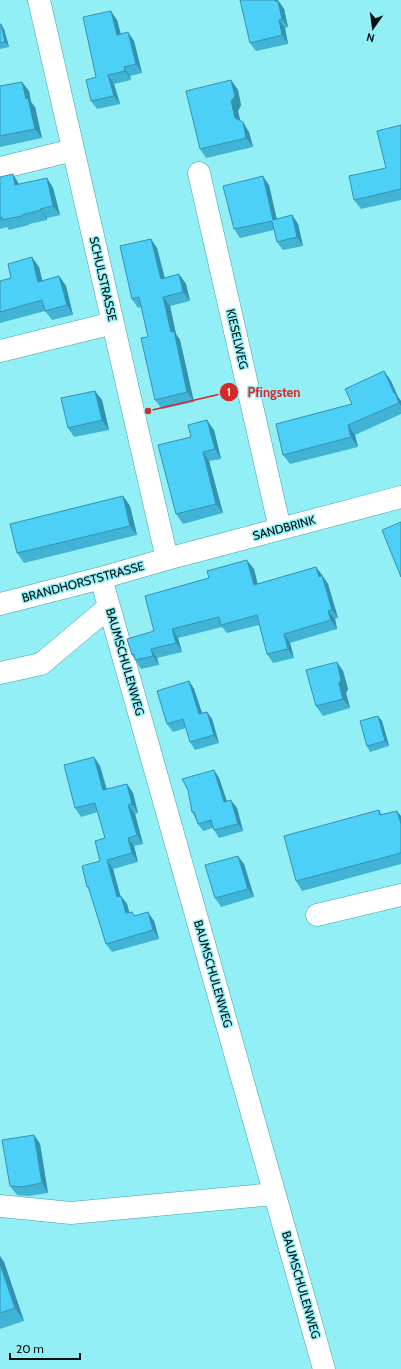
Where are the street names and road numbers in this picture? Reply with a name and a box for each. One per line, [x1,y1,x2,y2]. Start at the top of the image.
street label: SCHULSTRASSE [86,235,121,323]
street label: KIESELWEG [223,307,252,371]
street label: SANDBRINK [251,512,317,543]
street label: BRANDHORSTSTRASSE [20,558,146,605]
street label: BAUMSCHULENWEG [103,606,148,717]
street label: BAUMSCHULENWEG [191,918,236,1029]
street label: BAUMSCHULENWEG [279,1229,324,1340]

